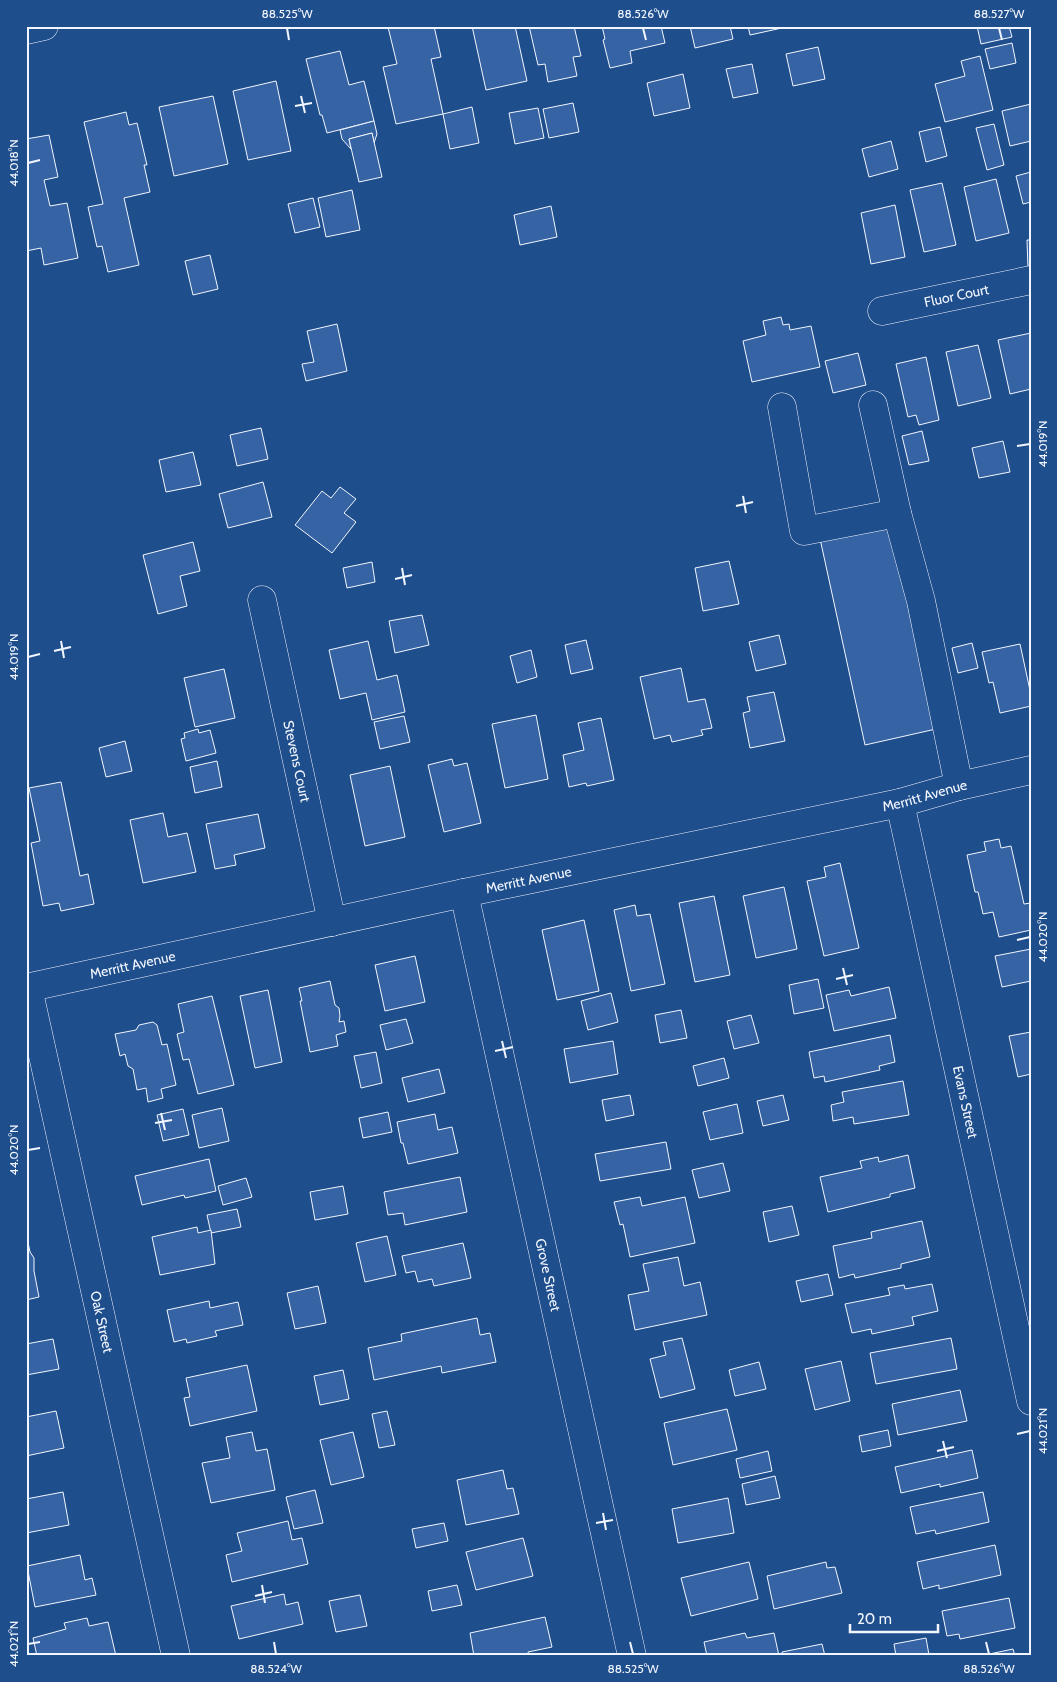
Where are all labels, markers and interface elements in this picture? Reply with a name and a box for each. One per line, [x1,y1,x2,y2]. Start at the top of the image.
text: 88.525°W [261,6,313,21]
text: 88.526°W [617,6,669,21]
text: 88.527°W [974,6,1025,21]
text: 44.018°N [6,139,21,187]
street label: Fluor Court [922,280,991,311]
text: 44.019°N [1035,420,1050,468]
text: 44.019°N [6,633,21,681]
street label: Stevens Court [279,719,315,804]
street label: Merritt Avenue [881,776,969,815]
street label: Merritt Avenue [484,862,573,897]
text: 44.020°N [1035,912,1050,962]
street label: Merritt Avenue [88,947,177,983]
street label: Evans Street [949,1064,982,1140]
text: 44.020°N [6,1125,21,1175]
street label: Grove Street [531,1237,565,1313]
street label: Oak Street [86,1289,118,1355]
text: 44.021°N [1035,1408,1050,1454]
scale bar [850,1602,937,1634]
text: 20 m [857,1610,892,1628]
text: 44.021°N [6,1621,21,1667]
text: 88.524°W [250,1661,302,1676]
text: 88.525°W [607,1661,659,1676]
text: 88.526°W [963,1661,1015,1676]

